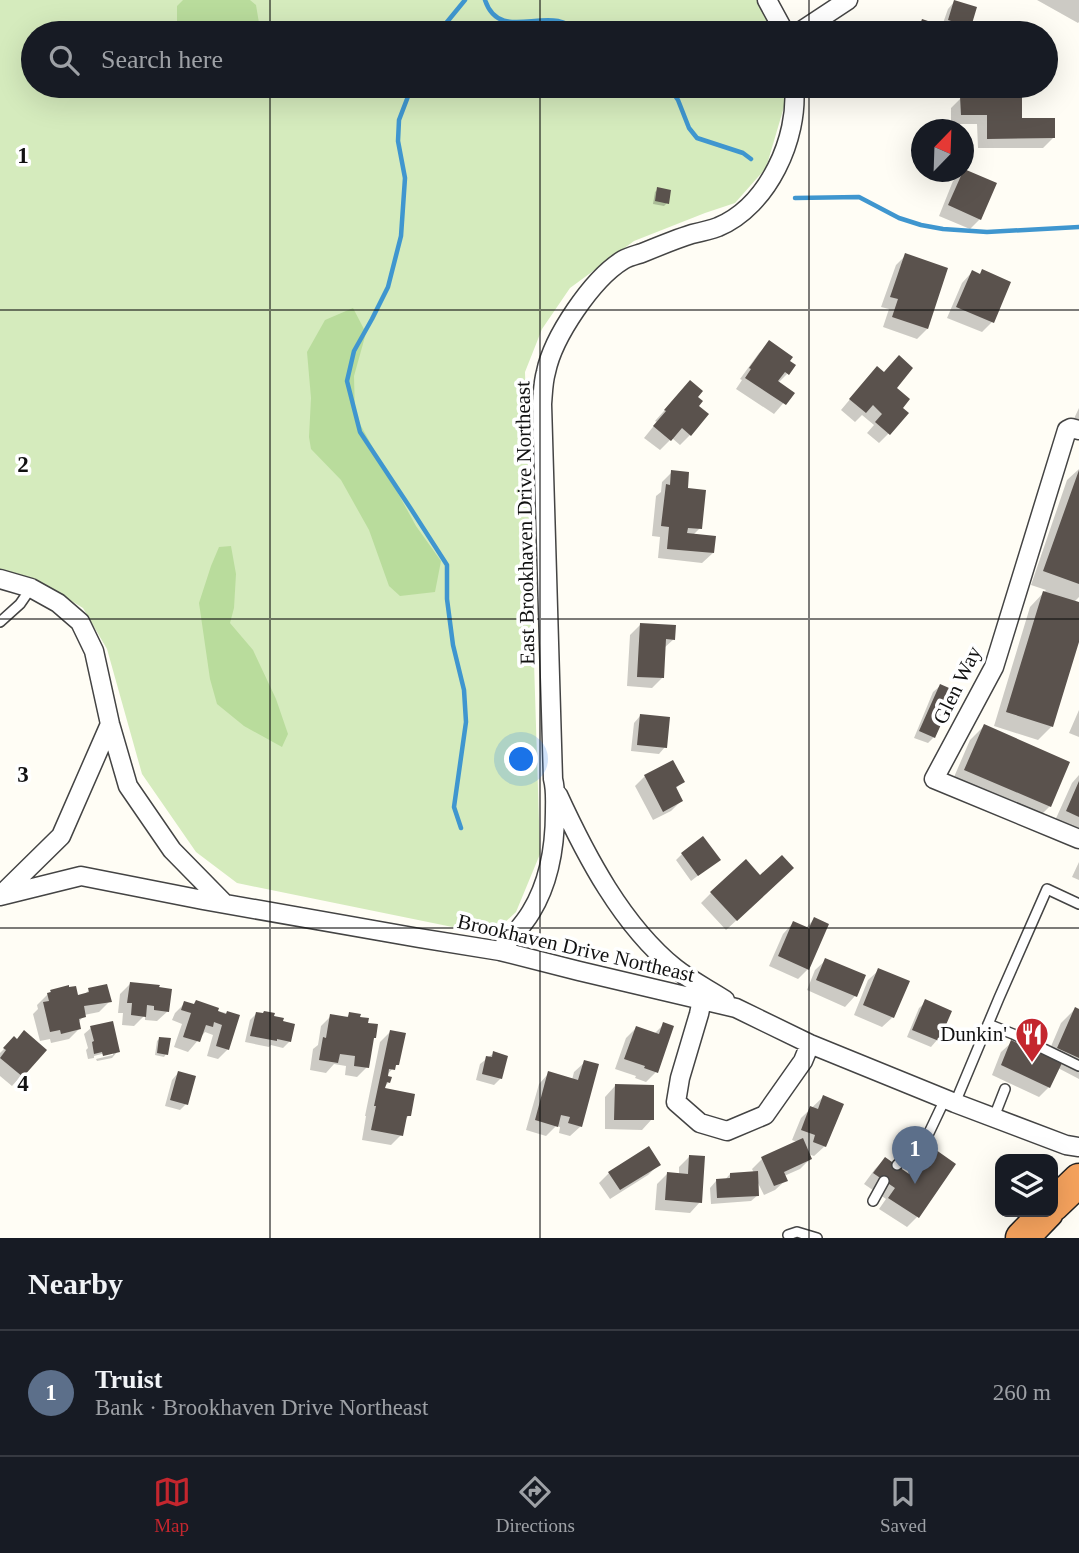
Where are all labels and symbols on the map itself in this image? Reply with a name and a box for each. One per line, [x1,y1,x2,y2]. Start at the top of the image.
north arrow [911,119,974,182]
text: 1 [17,143,29,168]
street label: East Brookhaven Drive Northeast [511,381,539,665]
text: 2 [17,452,29,477]
street label: Glen Way [928,642,986,728]
your location [504,742,538,776]
text: 3 [17,762,29,787]
street label: Brookhaven Drive Northeast [455,909,697,987]
restaurant icon: Dunkin' [1013,1015,1051,1064]
place label: Dunkin' [940,1022,1007,1046]
text: 4 [17,1071,29,1096]
pin: 1 [892,1126,938,1184]

